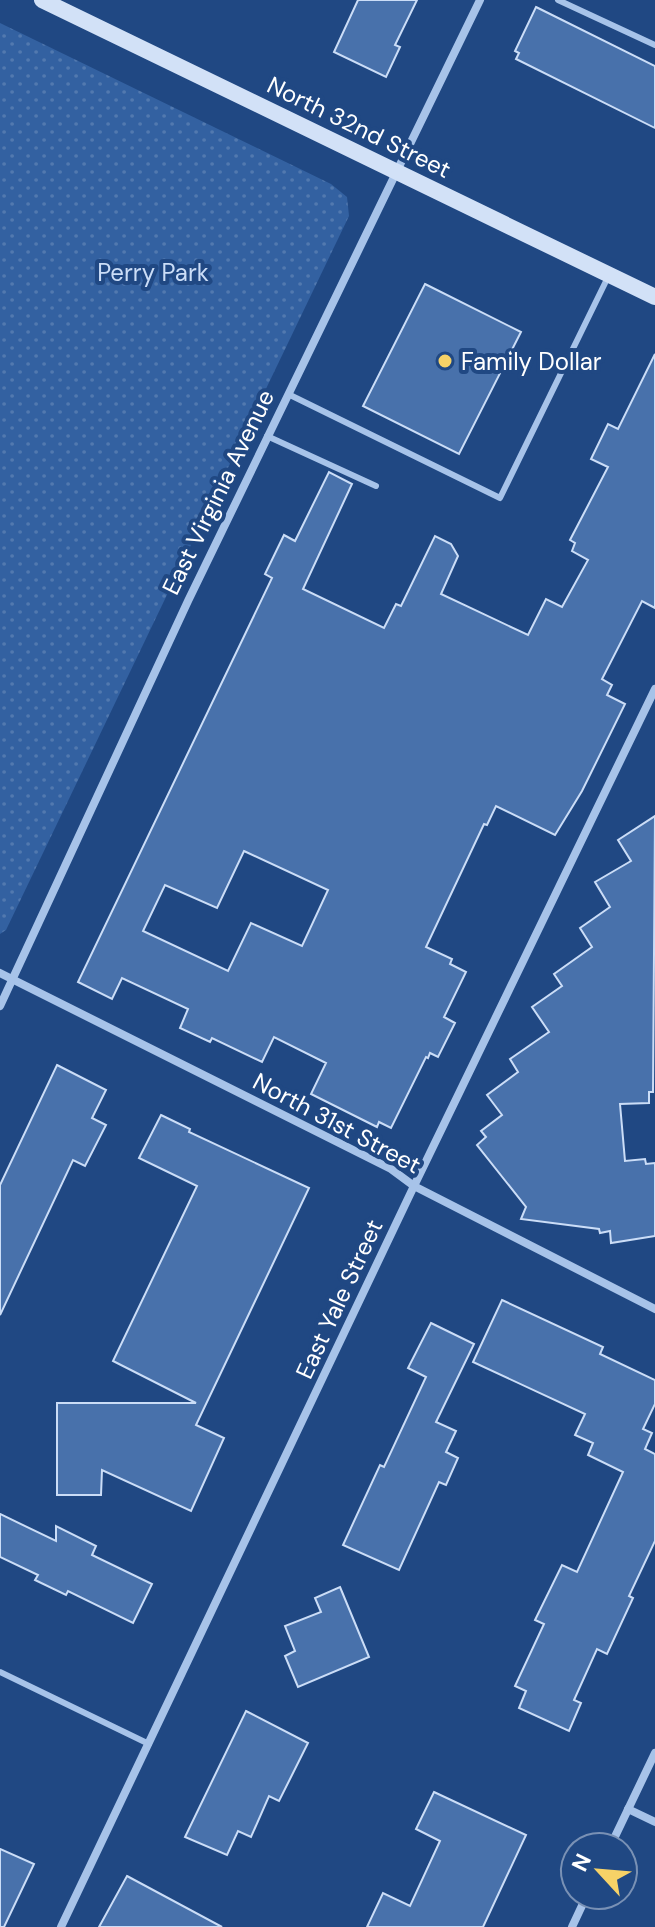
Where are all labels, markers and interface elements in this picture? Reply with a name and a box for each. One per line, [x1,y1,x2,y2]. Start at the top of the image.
street label: North 32nd Street [262,69,456,185]
park label: Perry Park [97,257,209,288]
place label: Family Dollar [461,346,602,377]
marker: Family Dollar [436,352,454,370]
street label: East Virginia Avenue [155,385,281,599]
street label: North 31st Street [248,1066,426,1180]
street label: East Yale Street [288,1214,390,1384]
north arrow [559,1831,639,1911]
text: N [565,1849,598,1876]

